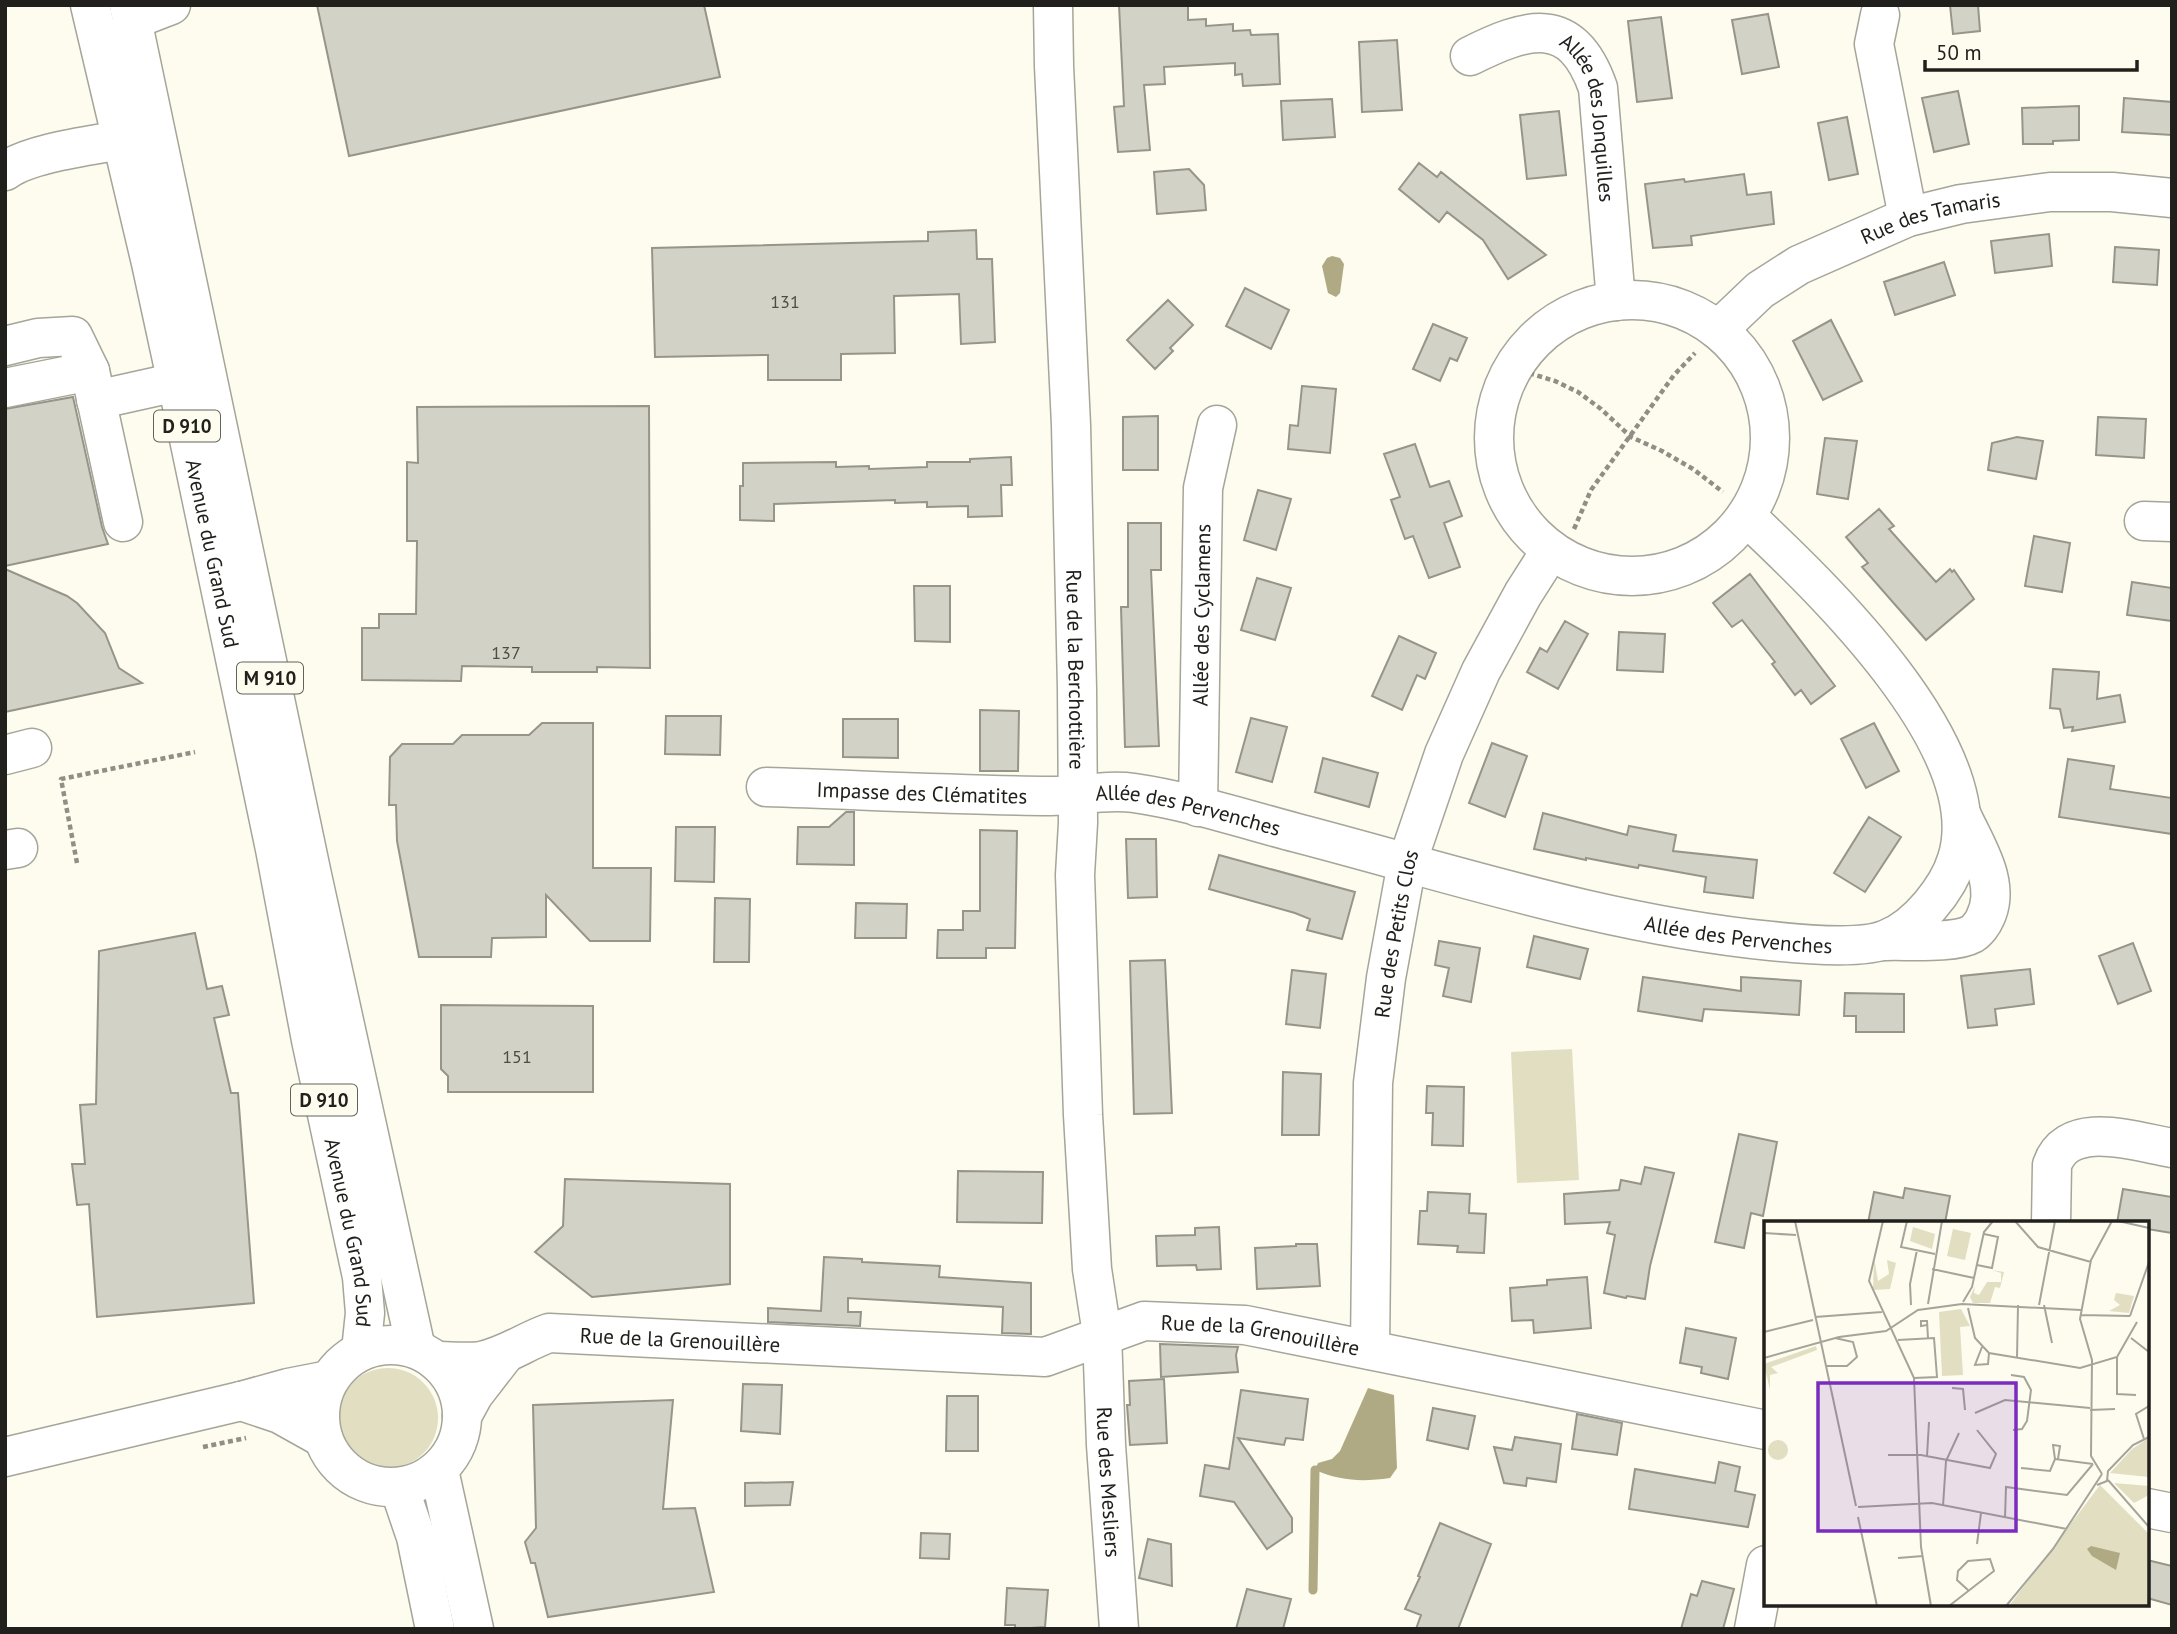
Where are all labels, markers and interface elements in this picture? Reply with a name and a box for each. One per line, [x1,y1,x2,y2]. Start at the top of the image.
street label: Allée des Jonquilles [1555,27,1621,203]
scale bar [1925,28,2137,72]
text: 50 m [1936,39,1982,66]
street label: Rue des Tamaris [1856,185,2002,250]
house number: 131 [770,290,800,313]
road number: D 910 [154,410,220,442]
street label: Avenue du Grand Sud [180,457,246,650]
street label: Allée des Cyclamens [1186,524,1216,706]
street label: Rue de la Berchottière [1061,569,1091,770]
house number: 137 [491,641,521,664]
road number: M 910 [237,663,303,694]
street label: Impasse des Clématites [816,775,1028,809]
street label: Allée des Pervenches [1094,778,1284,841]
street label: Rue des Petits Clos [1368,846,1424,1019]
street label: Allée des Pervenches [1642,909,1833,959]
house number: 151 [502,1045,532,1068]
road number: D 910 [291,1084,357,1116]
street label: Avenue du Grand Sud [319,1135,379,1328]
inset map [1764,1221,2149,1606]
street label: Rue de la Grenouillère [1160,1308,1362,1361]
street label: Rue de la Grenouillère [579,1321,781,1358]
street label: Rue des Mesliers [1091,1406,1127,1558]

